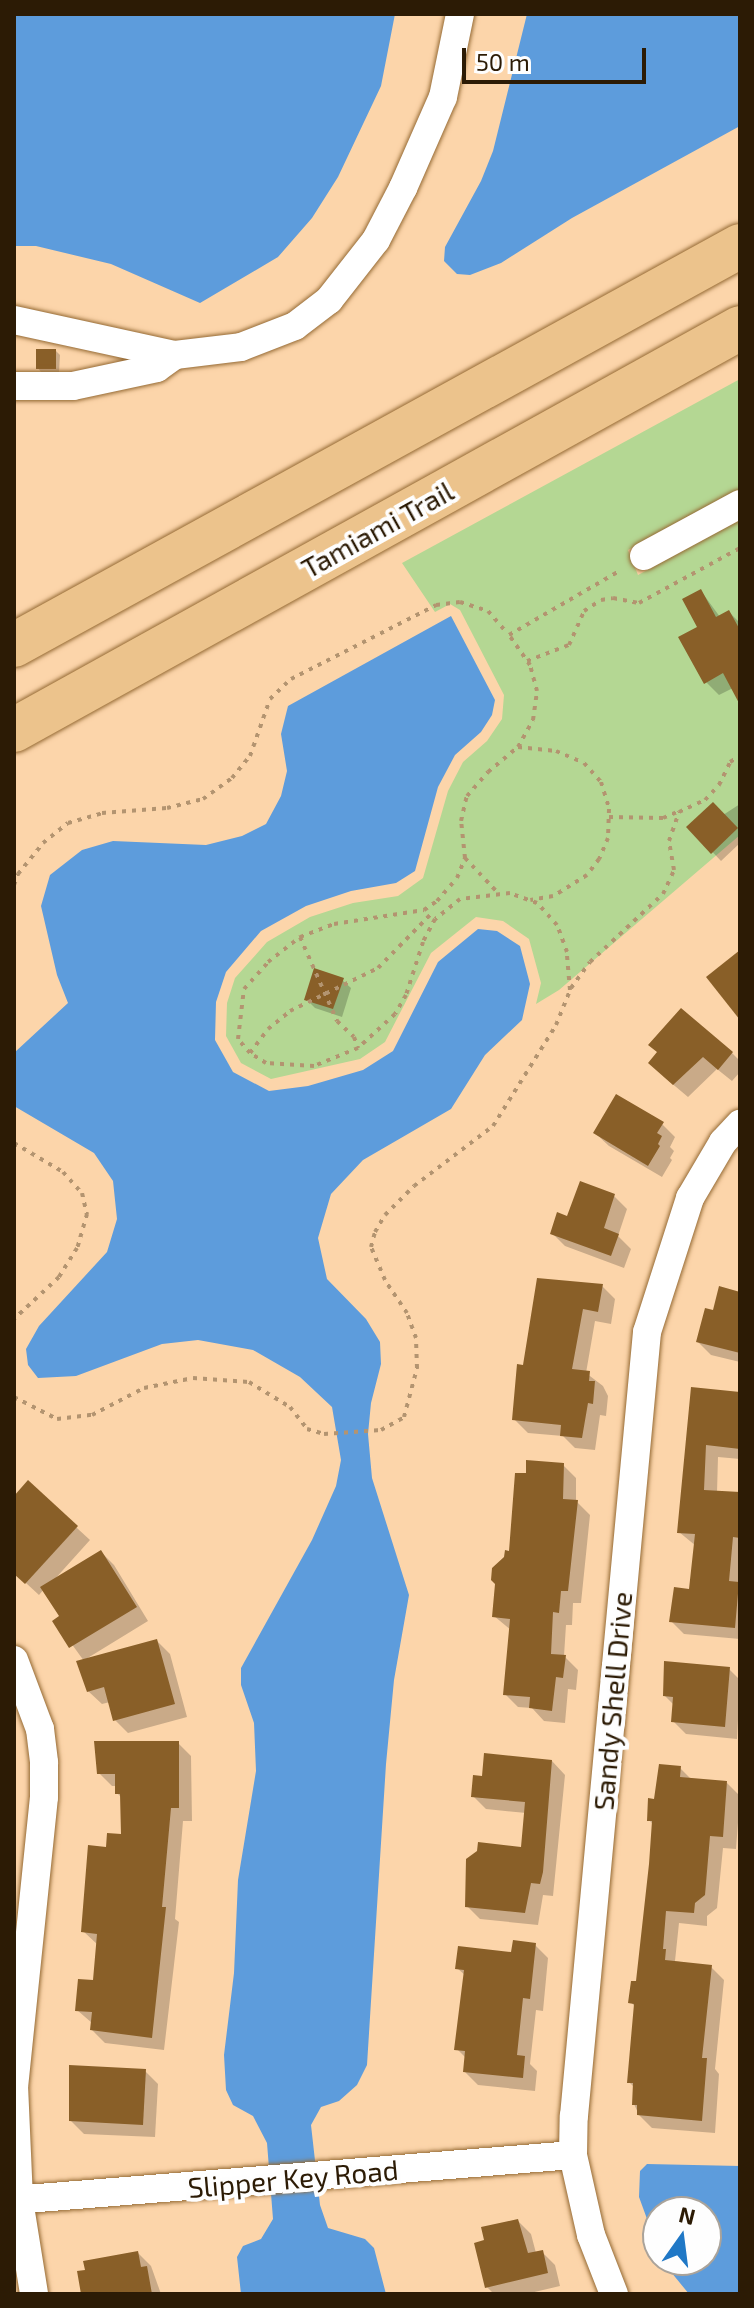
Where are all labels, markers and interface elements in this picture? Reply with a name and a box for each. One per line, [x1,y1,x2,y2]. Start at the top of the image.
scale bar [466,32,650,82]
text: 50 m [476,47,530,76]
street label: Tamiami Trail [295,473,459,585]
street label: Sandy Shell Drive [586,1590,638,1812]
street label: Slipper Key Road [186,2152,400,2204]
north arrow [642,2196,722,2276]
text: N [676,2200,698,2229]

